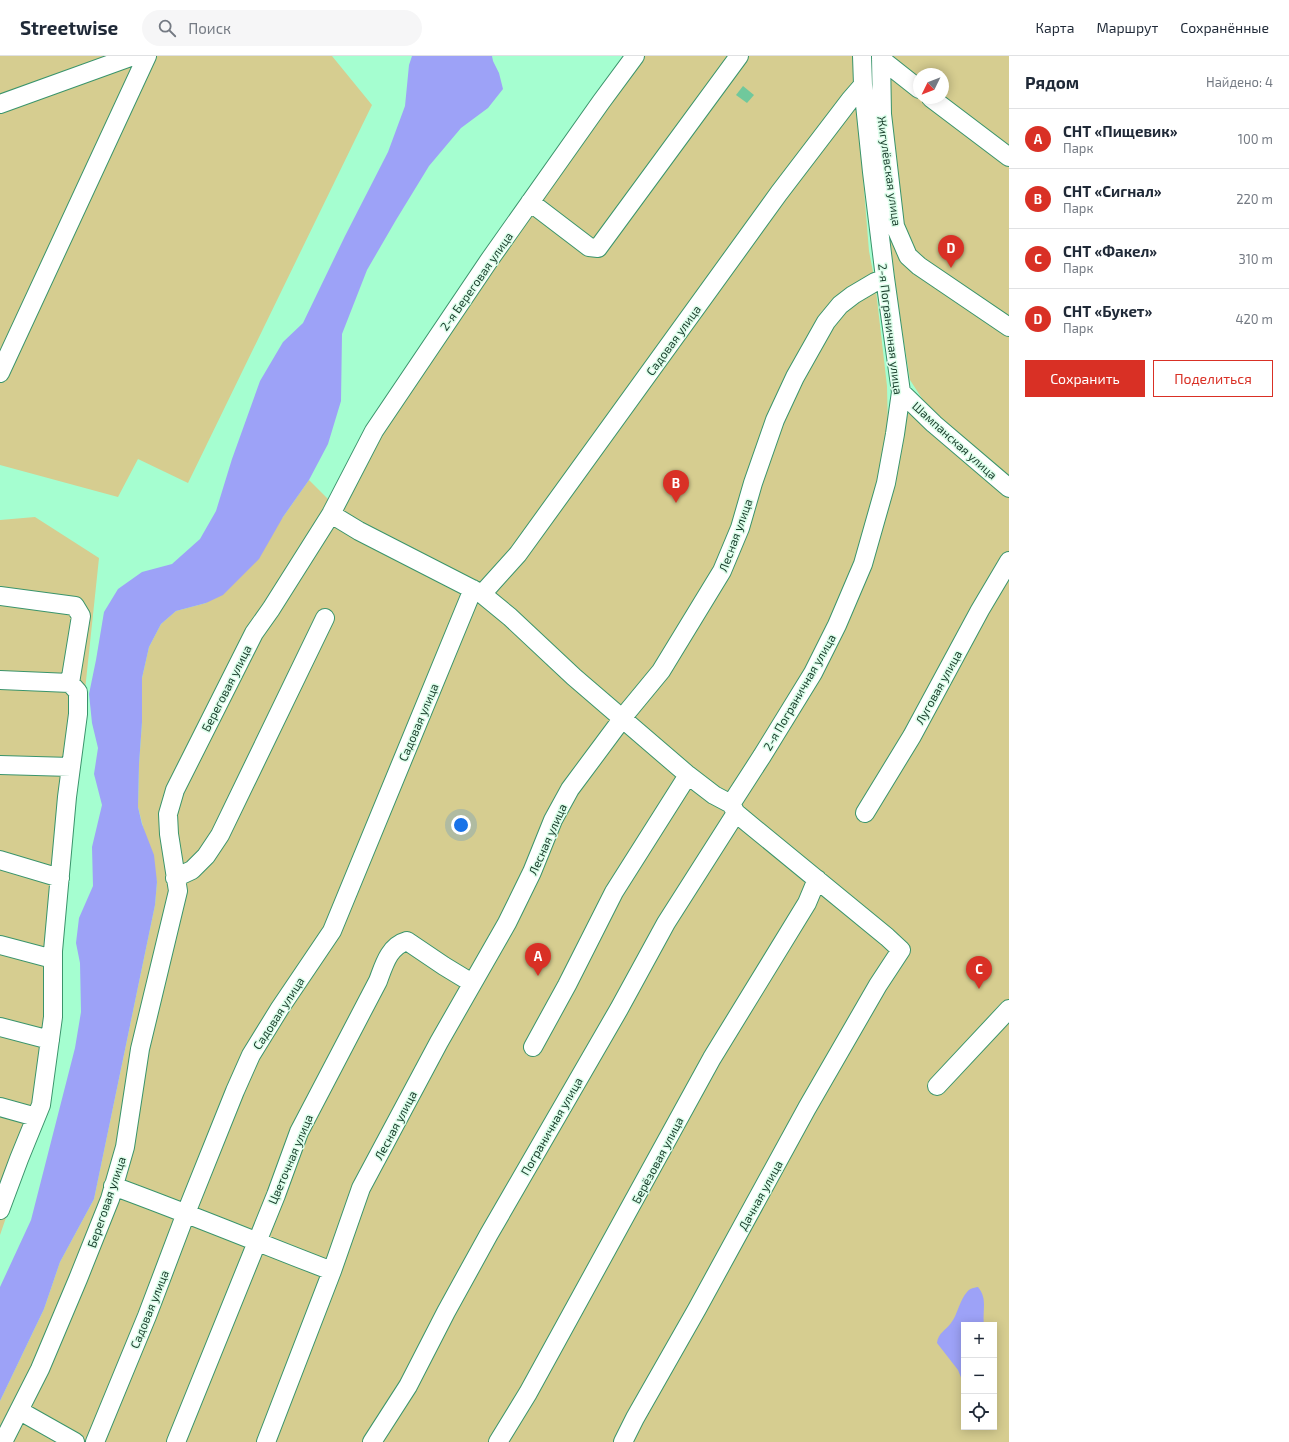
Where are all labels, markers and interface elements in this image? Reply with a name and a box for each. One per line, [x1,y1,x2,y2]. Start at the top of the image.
search box [142,10,422,46]
text: Streetwise [20,16,118,39]
icon: search [156,17,178,39]
text: Поиск [188,19,231,37]
text: Карта [1036,19,1074,36]
text: Маршрут [1096,19,1158,36]
text: Сохранённые [1180,19,1269,36]
north arrow [913,68,949,104]
text: Рядом [1025,72,1079,92]
text: Найдено: 4 [1206,74,1273,90]
street label: Жигулёвская улица [874,115,905,227]
text: СНТ «Пищевик» [1063,122,1177,140]
text: A [1034,131,1042,147]
text: 100 m [1238,131,1273,147]
text: Парк [1063,140,1093,156]
text: СНТ «Сигнал» [1063,182,1162,200]
text: B [1034,191,1042,207]
text: 220 m [1236,191,1273,207]
text: Парк [1063,200,1093,216]
street label: 2-я Береговая улица [437,229,516,333]
pin: D [938,235,964,268]
text: СНТ «Факел» [1063,242,1157,260]
text: C [1034,251,1042,267]
text: 310 m [1238,251,1273,267]
text: Парк [1063,260,1093,276]
street label: 2-я Пограничная улица [875,263,906,396]
street label: Садовая улица [643,302,704,378]
text: СНТ «Букет» [1063,302,1152,320]
text: D [1034,311,1042,327]
text: 420 m [1236,311,1273,327]
text: Парк [1063,320,1093,336]
button: Сохранить [1025,360,1145,397]
button: Поделиться [1153,360,1273,397]
street label: Шампанская улица [909,398,1000,482]
pin: B [663,470,689,503]
street label: Лесная улица [715,497,756,574]
street label: 2-я Пограничная улица [760,631,839,753]
street label: Береговая улица [198,642,255,734]
street label: Луговая улица [912,648,965,727]
street label: Садовая улица [395,681,442,763]
street label: Лесная улица [525,801,570,877]
your location [451,815,471,835]
pin: A [525,943,551,976]
pin: C [966,956,992,989]
street label: Садовая улица [249,974,307,1052]
street label: Пограничная улица [517,1075,586,1178]
street label: Лесная улица [371,1088,420,1163]
street label: Цветочная улица [265,1112,316,1207]
street label: Берёзовая улица [628,1114,687,1206]
street label: Береговая улица [84,1155,129,1250]
street label: Дачная улица [735,1158,786,1233]
street label: Садовая улица [127,1268,172,1351]
map controls [961,1322,997,1430]
button: + [961,1322,997,1358]
button: − [961,1358,997,1394]
button: locate [961,1394,997,1430]

